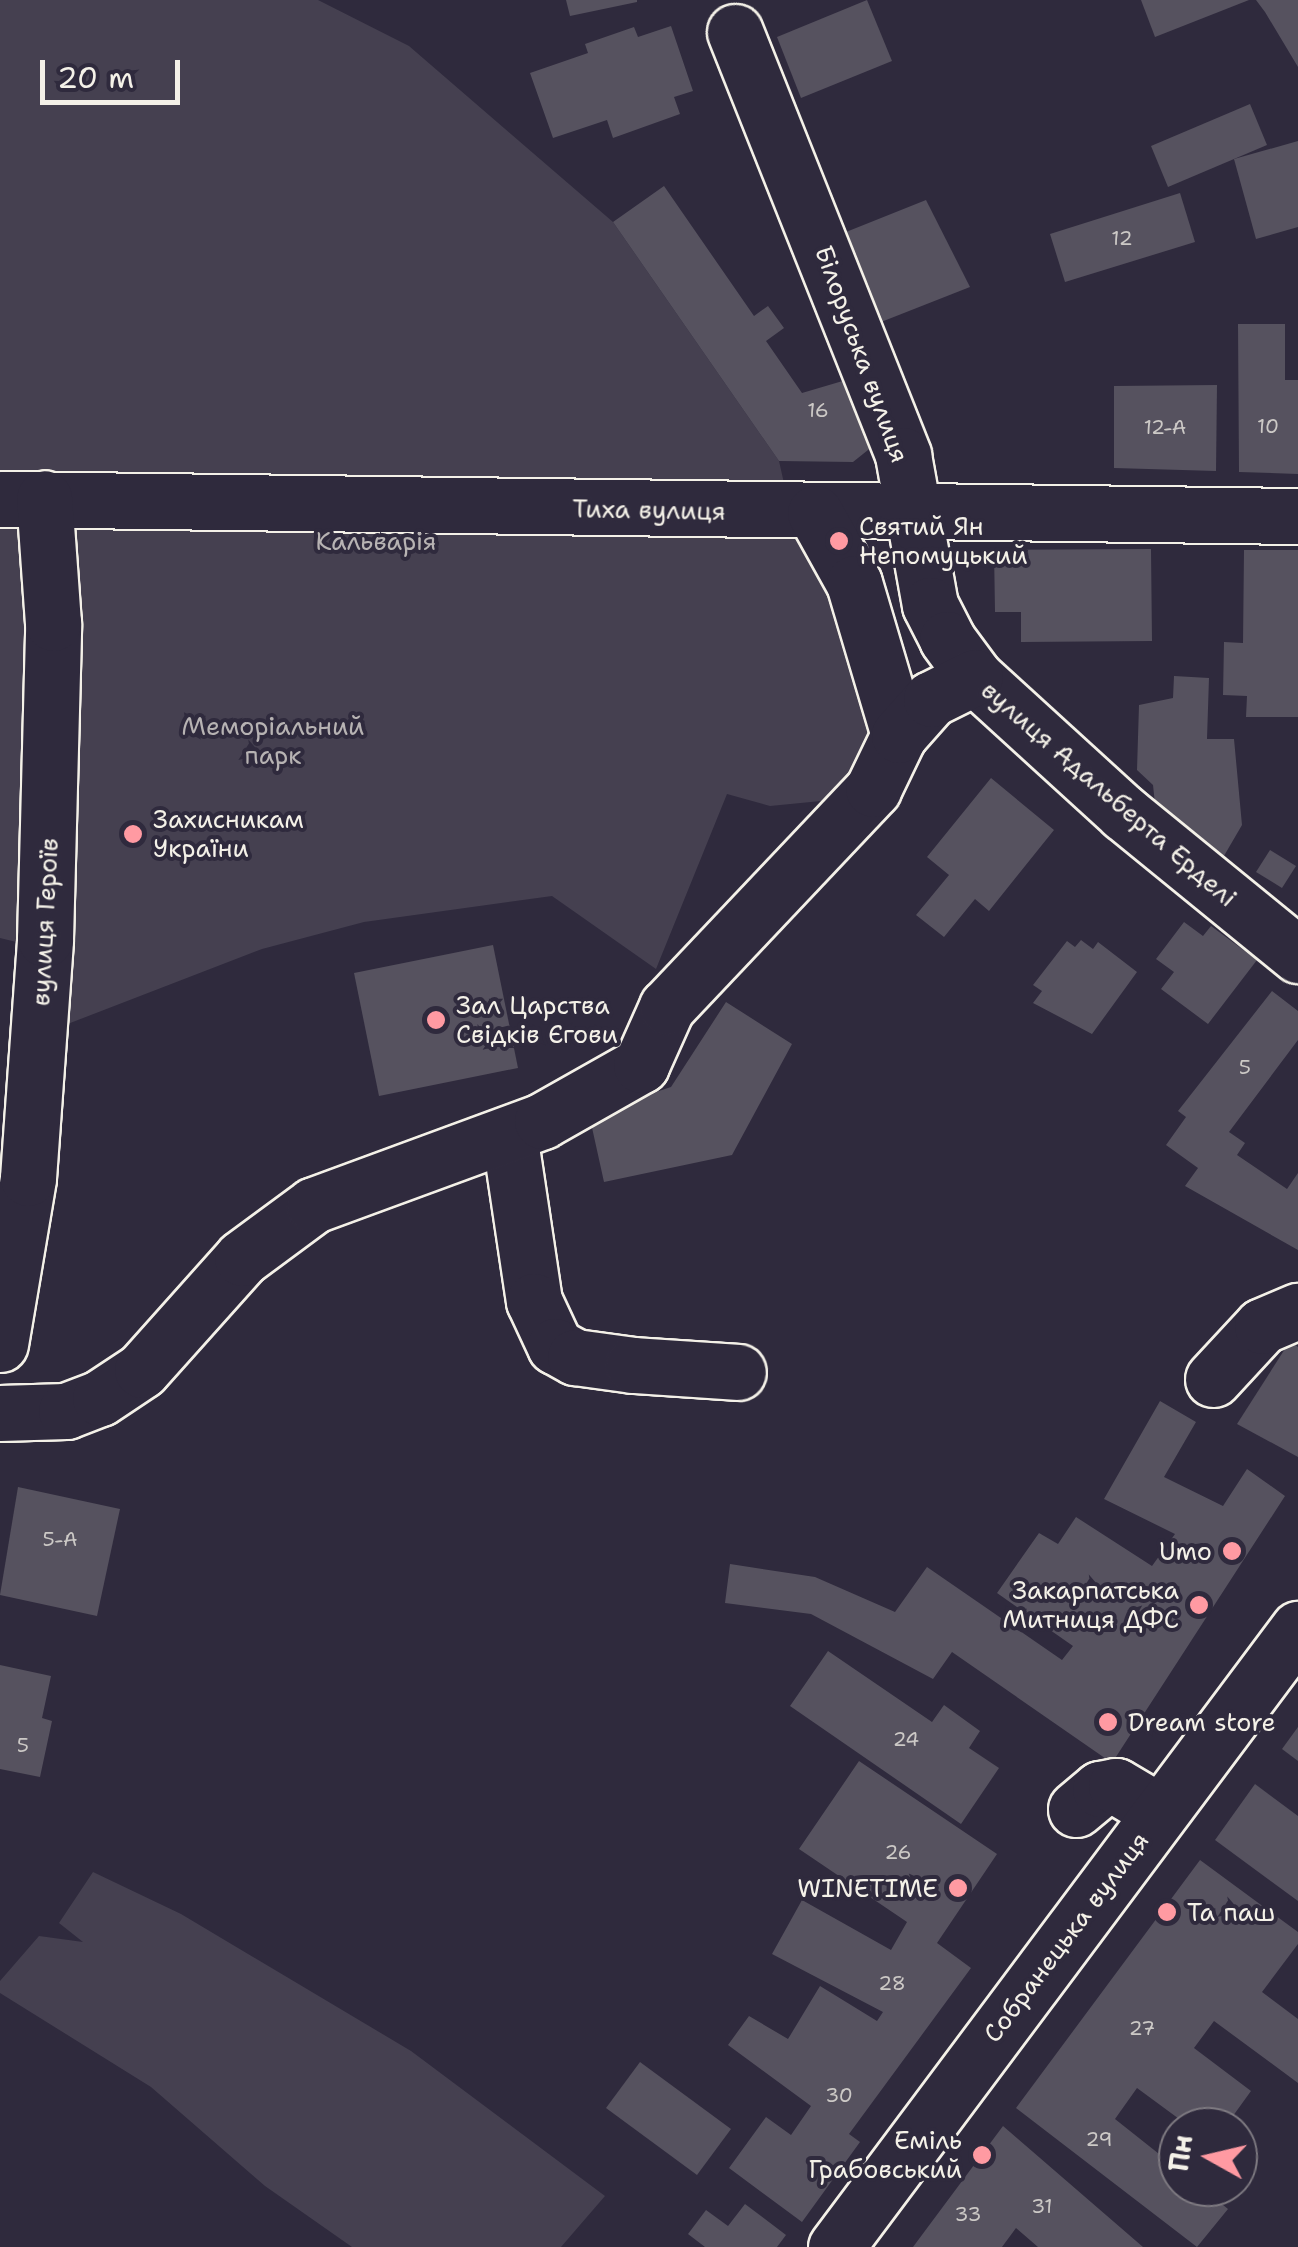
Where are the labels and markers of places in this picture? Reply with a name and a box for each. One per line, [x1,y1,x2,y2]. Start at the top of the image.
place label: Святий Ян Непомуцький [859,512,1028,571]
marker: Святий Ян Непомуцький [828,530,850,552]
place label: Захисникам України [153,805,304,864]
marker: Захисникам України [122,823,144,845]
place label: Зал Царства Свідків Єгови [456,991,618,1050]
marker: Зал Царства Свідків Єгови [425,1009,447,1031]
place label: Umo [1159,1536,1212,1566]
marker: Umo [1221,1540,1243,1562]
place label: Закарпатська Митниця ДФС [1003,1576,1179,1635]
marker: Закарпатська Митниця ДФС [1188,1594,1210,1616]
place label: Dream store [1128,1707,1276,1737]
marker: Dream store [1097,1711,1119,1733]
place label: WINETIME [797,1873,938,1903]
marker: WINETIME [947,1877,969,1899]
place label: Та паш [1187,1897,1275,1927]
marker: Та паш [1156,1901,1178,1923]
place label: Еміль Грабовський [808,2126,962,2185]
marker: Еміль Грабовський [971,2144,993,2166]

